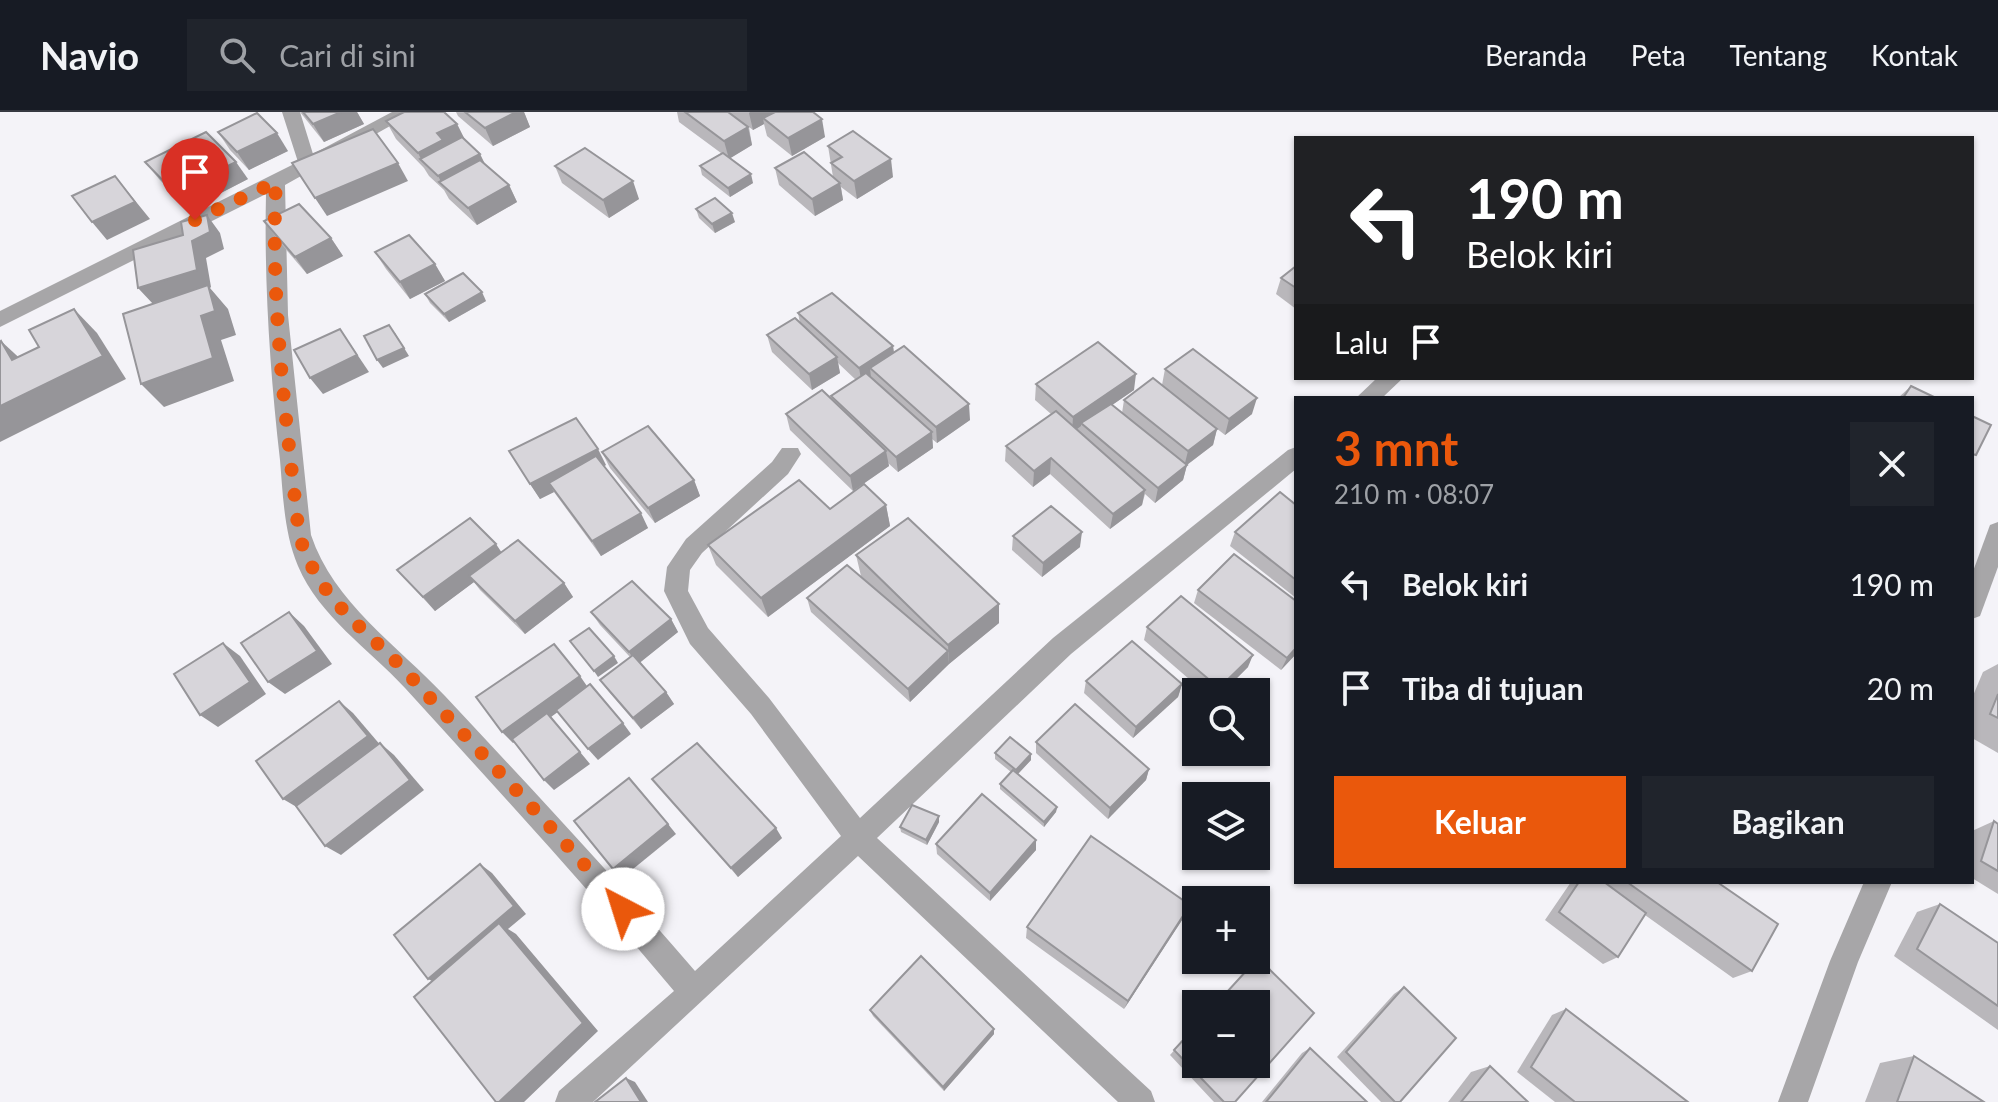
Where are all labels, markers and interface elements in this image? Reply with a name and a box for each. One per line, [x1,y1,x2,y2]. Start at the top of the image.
search box [187,19,747,91]
text: Navio [40,32,139,78]
icon: search [215,33,259,77]
text: Cari di sini [279,37,416,73]
text: Beranda [1485,38,1587,72]
text: Peta [1631,38,1686,72]
text: Tentang [1730,38,1827,72]
text: Kontak [1871,38,1958,72]
pin [161,138,229,220]
icon: arrive [173,150,217,194]
text: 190 m [1466,164,1624,231]
icon: left [1334,168,1438,272]
text: Belok kiri [1466,232,1613,276]
icon: arrive [1404,320,1448,364]
text: Lalu [1334,324,1388,360]
text: 3 mnt [1334,419,1458,476]
button: close [1850,422,1934,506]
text: 210 m · 08:07 [1334,478,1494,510]
icon: left [1334,562,1378,606]
text: Belok kiri [1402,566,1528,602]
text: 190 m [1849,566,1934,602]
icon: arrive [1334,666,1378,710]
text: Tiba di tujuan [1402,670,1584,706]
text: 20 m [1867,670,1934,706]
map controls [1182,678,1270,1078]
button: search [1182,678,1270,766]
button: Keluar [1334,776,1626,868]
button: Bagikan [1642,776,1934,868]
button: layers [1182,782,1270,870]
position arrow [581,867,665,951]
button: + [1182,886,1270,974]
button: − [1182,990,1270,1078]

